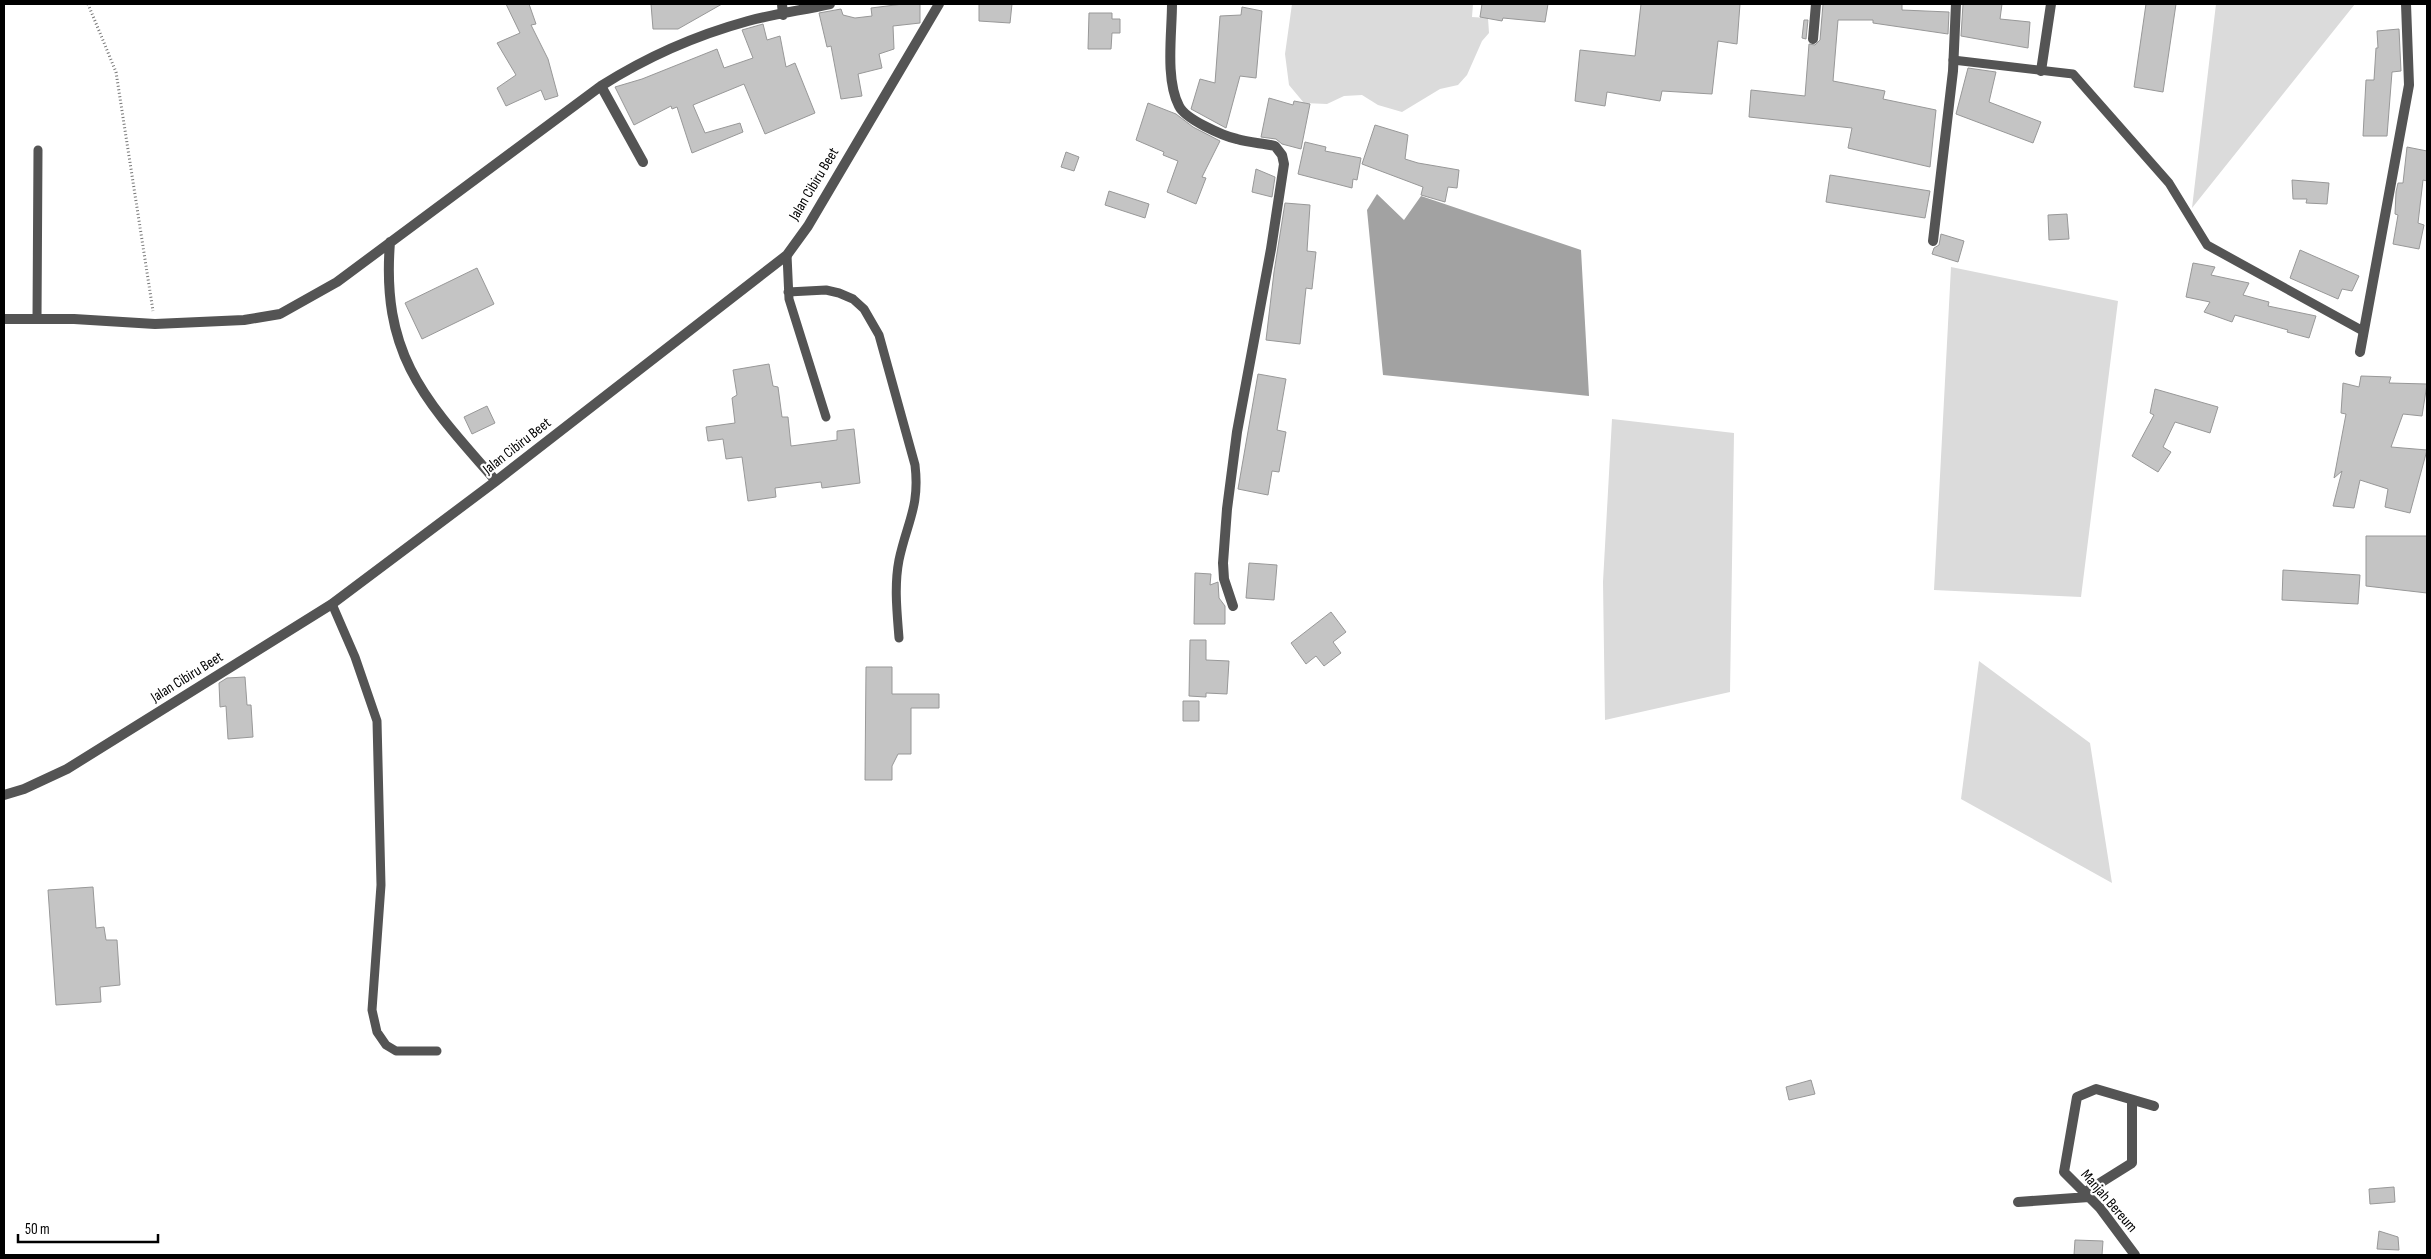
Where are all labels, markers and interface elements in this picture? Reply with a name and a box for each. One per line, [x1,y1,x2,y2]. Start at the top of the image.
street label: Jalan Cibiru Beet [784,144,843,225]
street label: Jalan Cibiru Beet [478,413,555,479]
street label: Jalan Cibiru Beet [147,647,227,707]
street label: Manjah Bereum [2077,1166,2141,1236]
scale bar [18,1212,158,1244]
text: 50 m [25,1220,50,1239]

